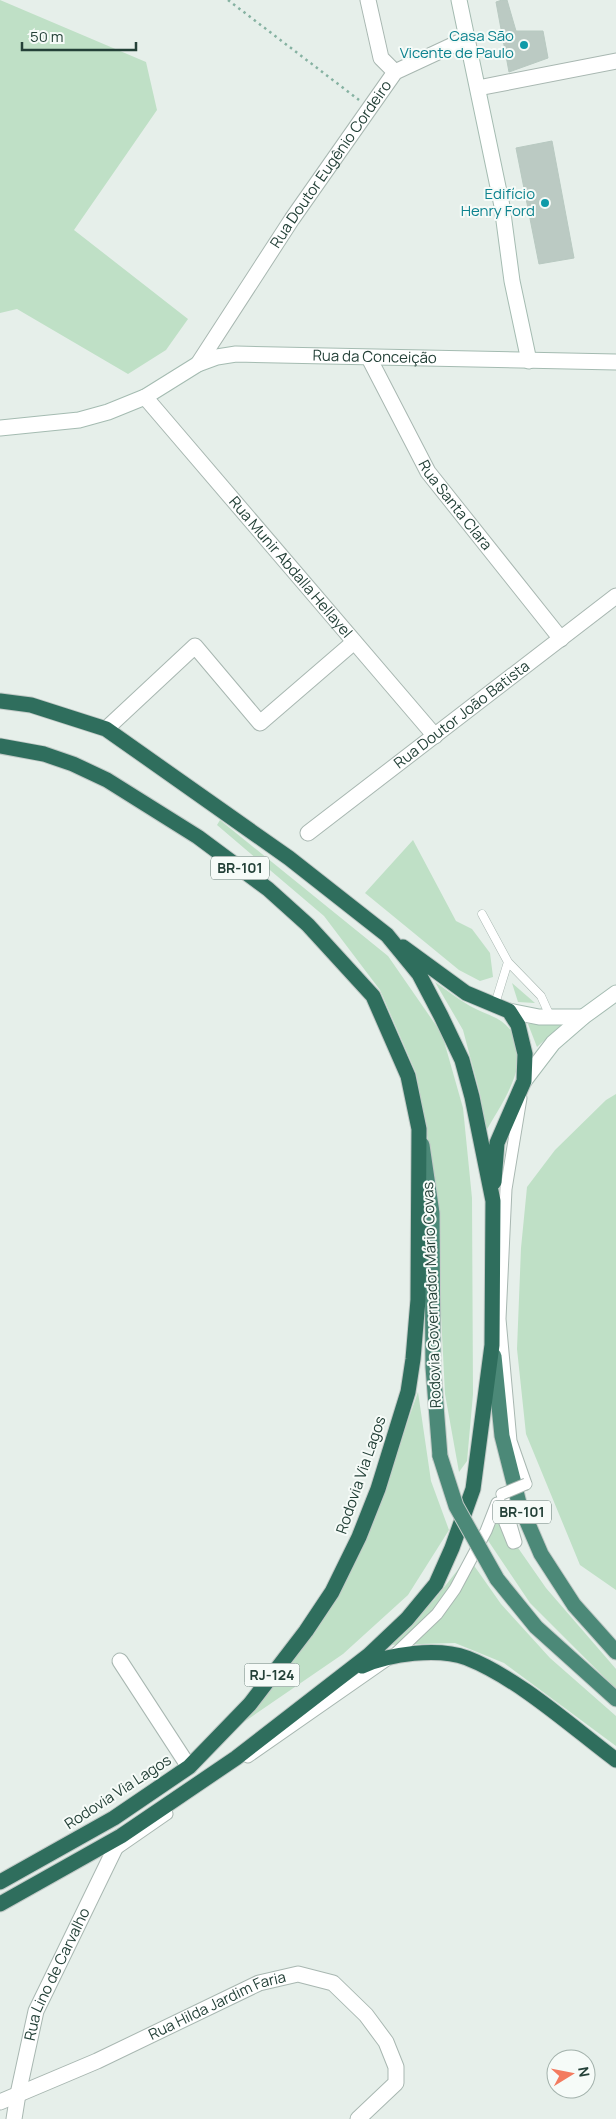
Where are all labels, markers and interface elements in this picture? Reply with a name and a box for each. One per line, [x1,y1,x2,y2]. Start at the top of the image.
scale bar [22,20,136,52]
place label: Casa São Vicente de Paulo [400,25,514,63]
text: 50 m [30,26,64,47]
marker: Casa São Vicente de Paulo [518,39,530,51]
street label: Rua Doutor Eugênio Cordeiro [265,76,396,252]
place label: Edifício Henry Ford [461,183,535,221]
marker: Edifício Henry Ford [539,197,551,209]
street label: Rua da Conceição [312,345,437,368]
street label: Rua Santa Clara [414,456,497,554]
street label: Rua Munir Abdalla Hellayel [224,492,357,642]
street label: Rua Doutor João Batista [389,655,534,773]
road number: BR-101 [211,856,269,880]
street label: Rodovia Governador Mário Covas [417,1181,446,1409]
street label: Rodovia Via Lagos [331,1413,391,1537]
road number: BR-101 [493,1500,551,1524]
road number: RJ-124 [244,1664,300,1686]
street label: Rodovia Via Lagos [60,1749,175,1834]
street label: Rua Lino de Carvalho [19,1904,95,2043]
street label: Rua Hilda Jardim Faria [145,1966,288,2045]
north arrow [546,2049,596,2099]
text: N [574,2065,595,2078]

